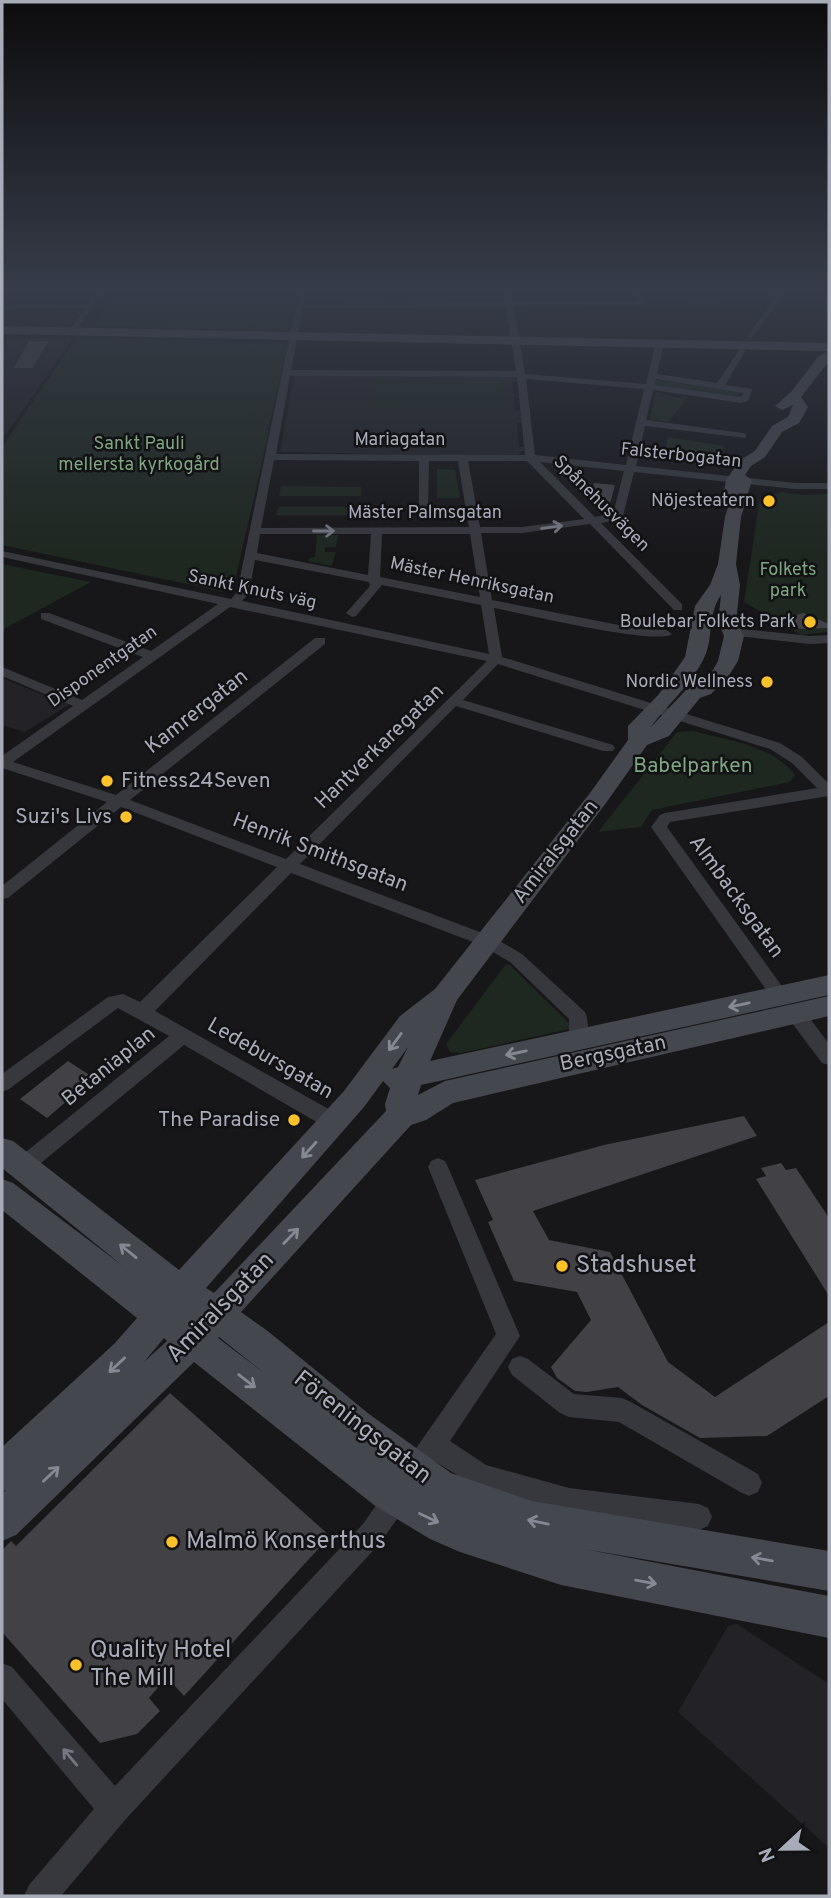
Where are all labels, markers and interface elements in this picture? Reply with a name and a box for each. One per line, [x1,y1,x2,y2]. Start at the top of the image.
street label: Mariagatan [355,429,445,452]
park label: Sankt Pauli mellersta kyrkogård [58,433,220,477]
street label: Falsterbogatan [620,438,742,474]
street label: Spånehusvägen [548,451,654,557]
place label: Nöjesteatern [651,490,755,513]
marker: Nöjesteatern [761,493,777,509]
street label: Mäster Palmsgatan [348,502,502,525]
one-way arrow [540,520,562,533]
one-way arrow [312,524,335,538]
street label: Mäster Henriksgatan [388,552,556,610]
park label: Folkets park [759,559,817,603]
street label: Sankt Knuts väg [186,565,318,615]
place label: Boulebar Folkets Park [620,611,796,634]
marker: Boulebar Folkets Park [802,614,818,630]
street label: Disponentgatan [44,621,162,713]
street label: Kamrergatan [140,663,254,761]
place label: Nordic Wellness [625,671,753,694]
marker: Nordic Wellness [759,674,775,690]
street label: Hantverkaregatan [310,678,450,816]
park label: Babelparken [633,753,753,780]
place label: Fitness24Seven [121,768,271,795]
marker: Fitness24Seven [99,773,115,789]
street label: Amiralsgatan [507,794,605,910]
place label: Suzi's Livs [15,804,112,831]
street label: Henrik Smithsgatan [228,807,412,899]
marker: Suzi's Livs [118,809,134,825]
street label: Almbacksgatan [682,830,790,964]
one-way arrow [728,998,751,1012]
street label: Ledebursgatan [202,1012,338,1106]
street label: Betaniaplan [57,1021,161,1113]
street label: Bergsgatan [557,1030,669,1078]
one-way arrow [388,1032,403,1051]
one-way arrow [505,1047,528,1061]
place label: The Paradise [158,1107,280,1134]
marker: The Paradise [286,1112,302,1128]
one-way arrow [301,1141,317,1159]
one-way arrow [282,1228,299,1245]
one-way arrow [119,1243,137,1259]
street label: Amiralsgatan [161,1246,281,1370]
place label: Stadshuset [576,1251,696,1281]
marker: Stadshuset [554,1258,570,1274]
one-way arrow [109,1357,126,1374]
street label: Föreningsgatan [287,1365,437,1491]
one-way arrow [238,1374,256,1389]
one-way arrow [42,1466,60,1482]
one-way arrow [418,1512,439,1525]
one-way arrow [527,1515,550,1528]
place label: Malmö Konserthus [186,1527,386,1557]
marker: Malmö Konserthus [164,1534,180,1550]
one-way arrow [751,1552,774,1565]
one-way arrow [634,1576,657,1590]
place label: Quality Hotel The Mill [90,1636,231,1694]
marker: Quality Hotel The Mill [68,1657,84,1673]
one-way arrow [62,1749,78,1767]
north arrow [747,1814,817,1884]
text: N [754,1844,782,1865]

